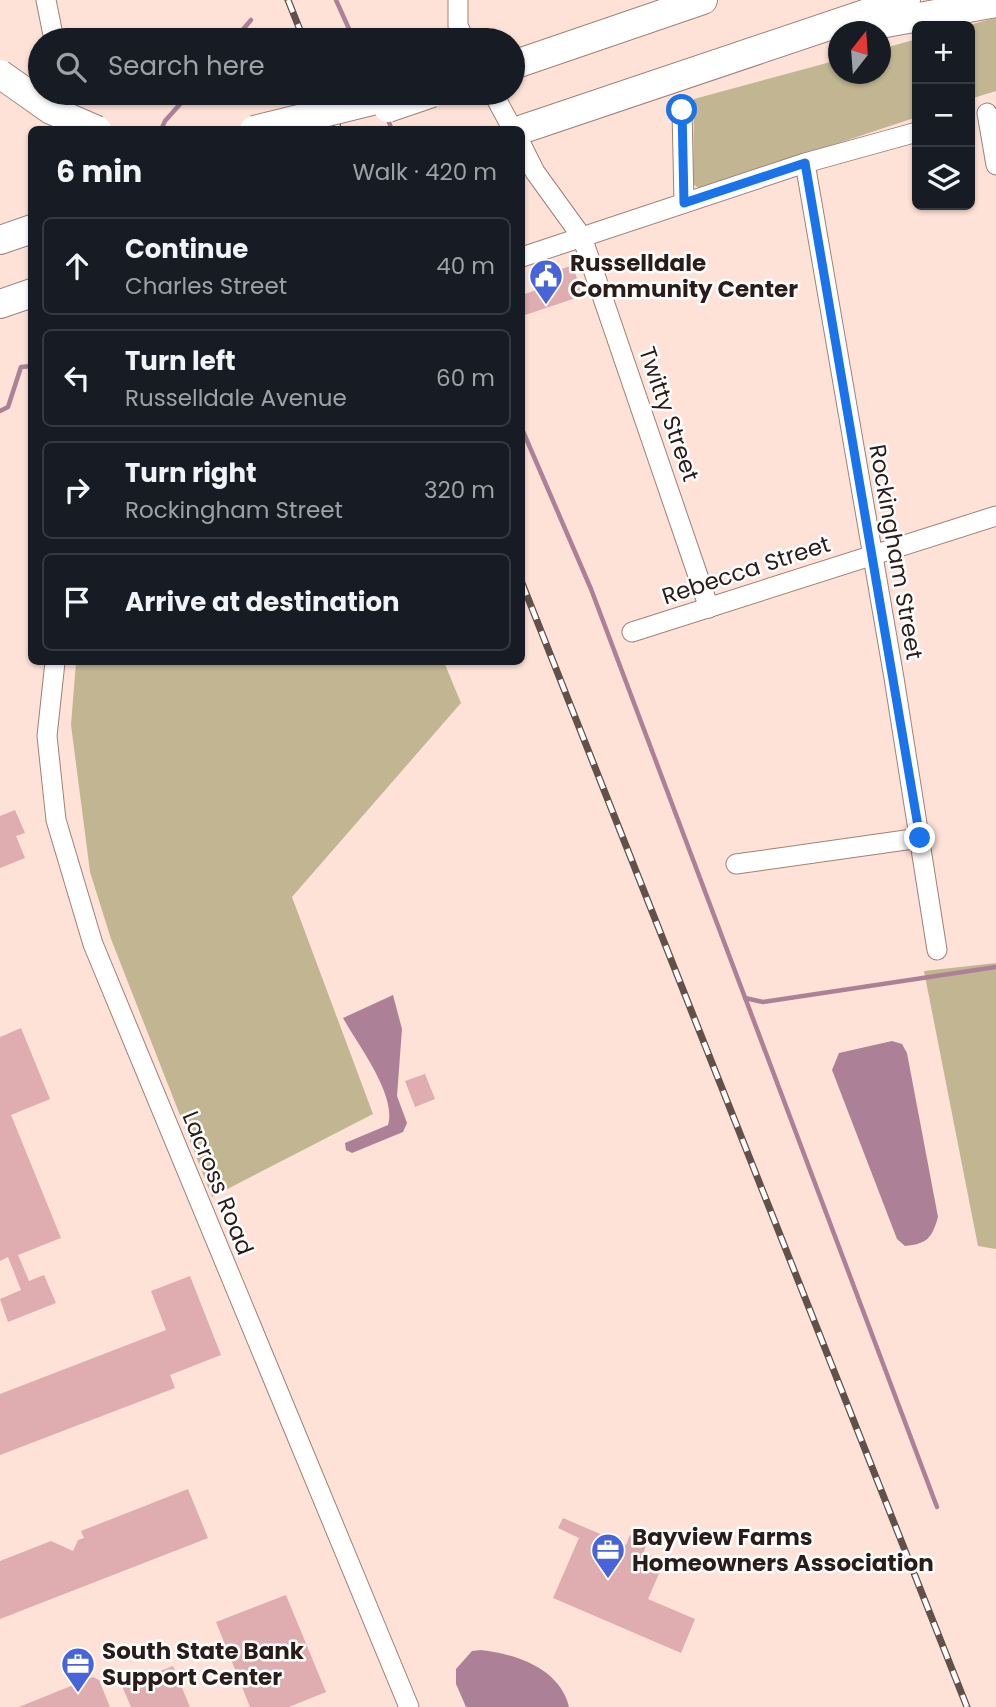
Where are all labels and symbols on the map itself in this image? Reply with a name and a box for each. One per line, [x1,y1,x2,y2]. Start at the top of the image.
north arrow [828,21,891,84]
route start [666,94,697,125]
place label: Russelldale Community Center [570,247,798,305]
public building icon: Russelldale Community Center [527,257,565,306]
street label: Twitty Street [631,343,707,485]
street label: Rockingham Street [861,442,931,662]
street label: Rebecca Street [658,528,834,612]
route end [904,822,935,853]
street label: Lacross Road [175,1106,261,1260]
place label: Bayview Farms Homeowners Association [632,1521,934,1579]
office icon: Bayview Farms Homeowners Association [589,1531,627,1580]
place label: South State Bank Support Center [102,1635,305,1693]
office icon: South State Bank Support Center [59,1645,97,1694]

